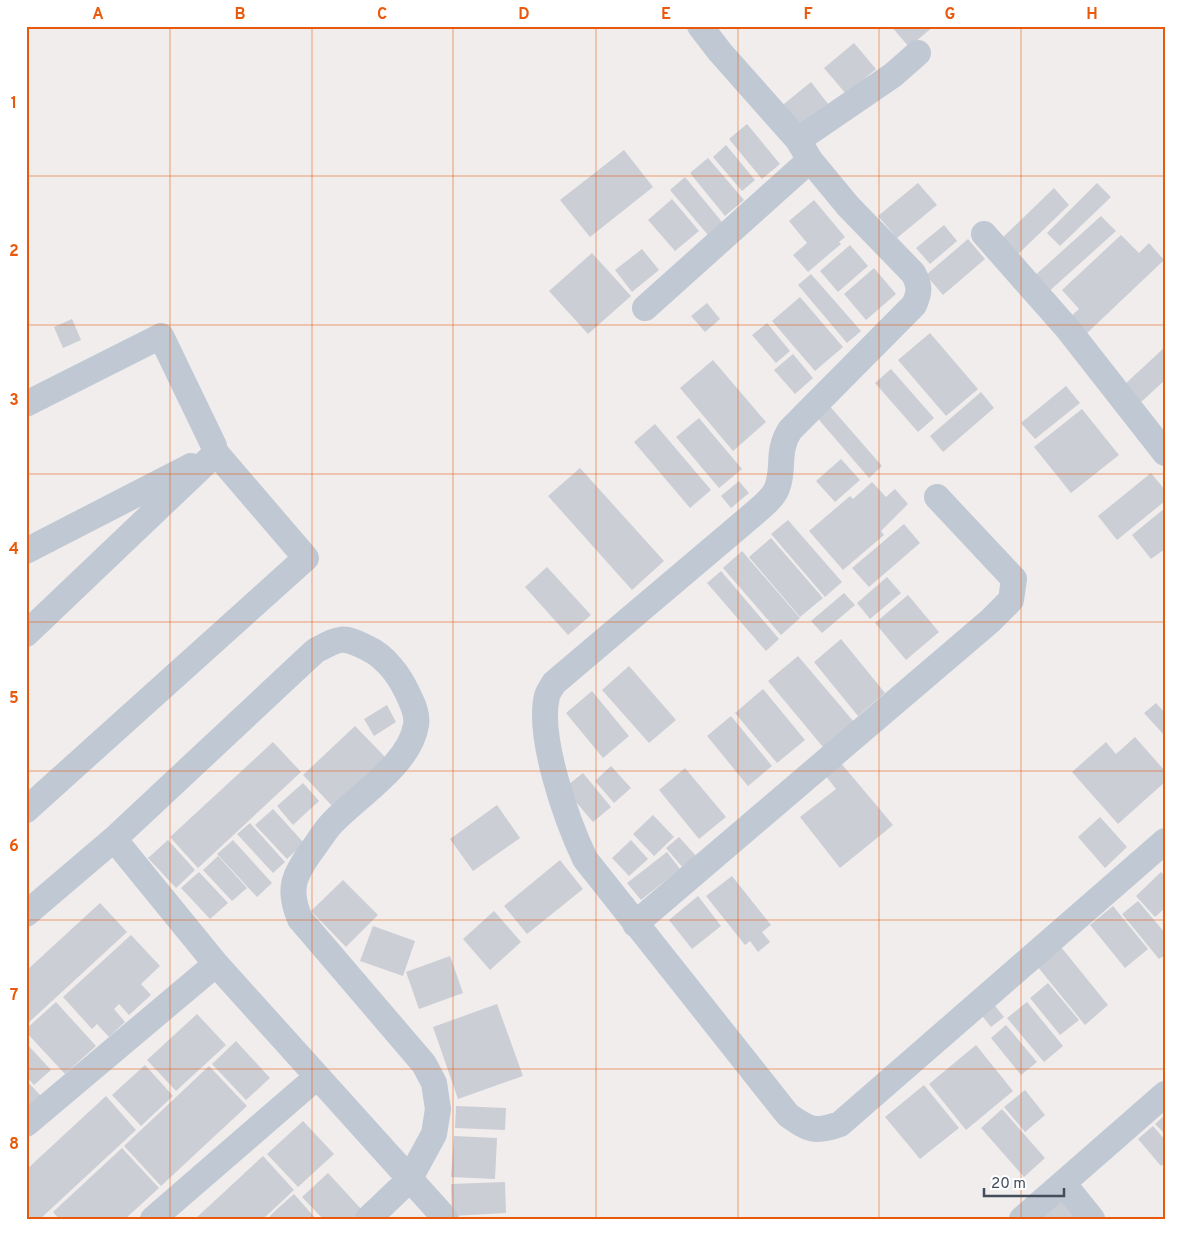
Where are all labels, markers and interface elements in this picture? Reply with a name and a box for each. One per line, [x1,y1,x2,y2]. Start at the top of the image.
text: A [92,5,104,25]
text: B [234,5,246,25]
text: C [377,5,387,25]
text: D [518,5,530,25]
text: E [661,5,671,25]
text: F [803,5,813,25]
text: G [945,5,955,25]
text: H [1086,5,1098,25]
text: 1 [11,94,17,114]
text: 2 [9,242,19,262]
text: 3 [9,391,19,411]
text: 4 [9,540,19,560]
text: 5 [9,689,19,709]
text: 6 [9,837,19,857]
text: 7 [10,986,18,1006]
text: 8 [9,1135,19,1155]
scale bar [984,1165,1064,1197]
text: 20 m [991,1175,1026,1194]

